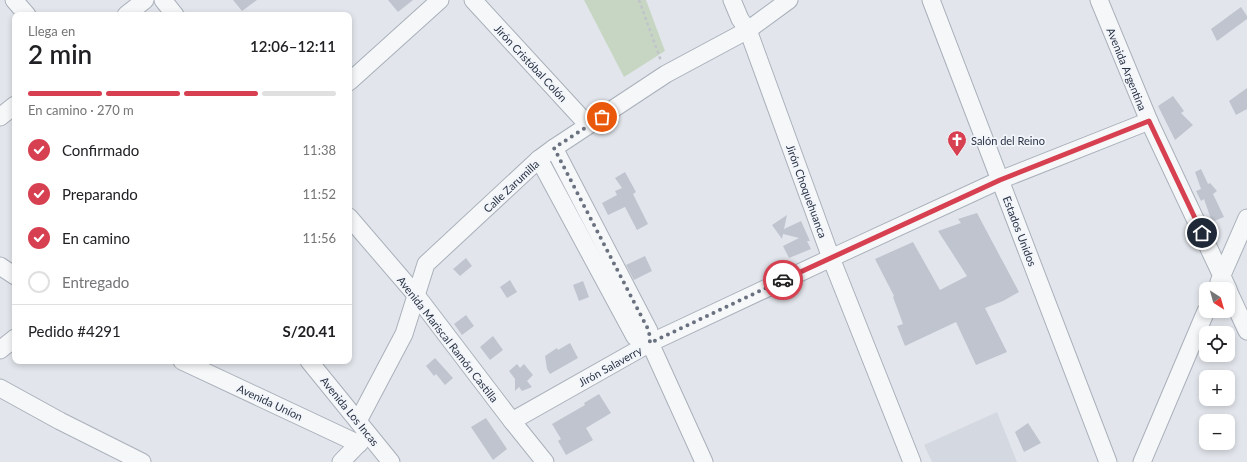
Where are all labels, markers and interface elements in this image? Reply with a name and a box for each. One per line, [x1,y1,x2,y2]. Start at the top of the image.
street label: Jirón Cristóbal Colón [492,22,570,104]
text: Llega en [28,23,75,39]
street label: Avenida Argentina [1104,26,1150,112]
text: 12:06–12:11 [250,37,336,55]
text: 2 min [28,38,92,70]
pin [585,100,619,134]
text: En camino · 270 m [28,102,134,118]
icon: bag [591,106,613,128]
church icon: Salón del Reino [946,129,968,157]
place label: Salón del Reino [971,134,1045,147]
icon: check [28,139,50,161]
text: Confirmado [62,141,139,159]
text: 11:38 [303,142,336,158]
street label: Jirón Choquehuanca [784,142,830,240]
street label: Calle Zarumilla [481,157,541,215]
icon: check [28,183,50,205]
text: Preparando [62,185,138,203]
text: 11:52 [303,186,336,202]
street label: Estados Unidos [1001,194,1039,268]
pin [1185,216,1219,250]
icon: home [1191,222,1213,244]
icon: check [28,227,50,249]
text: En camino [62,229,130,247]
text: 11:56 [303,230,336,246]
courier [763,260,803,300]
icon: car [772,269,794,291]
text: Entregado [62,273,129,291]
street label: Avenida Mariscal Ramón Castilla [395,273,501,405]
north arrow [1199,282,1235,318]
map controls [1199,282,1235,450]
text: Pedido #4291 [28,322,121,340]
text: S/20.41 [282,322,336,340]
button: locate [1199,326,1235,362]
street label: Jirón Salaverry [576,343,644,389]
button: + [1199,370,1235,406]
street label: Avenida Los Incas [318,374,382,448]
street label: Avenida Uníon [235,381,305,423]
button: − [1199,414,1235,450]

